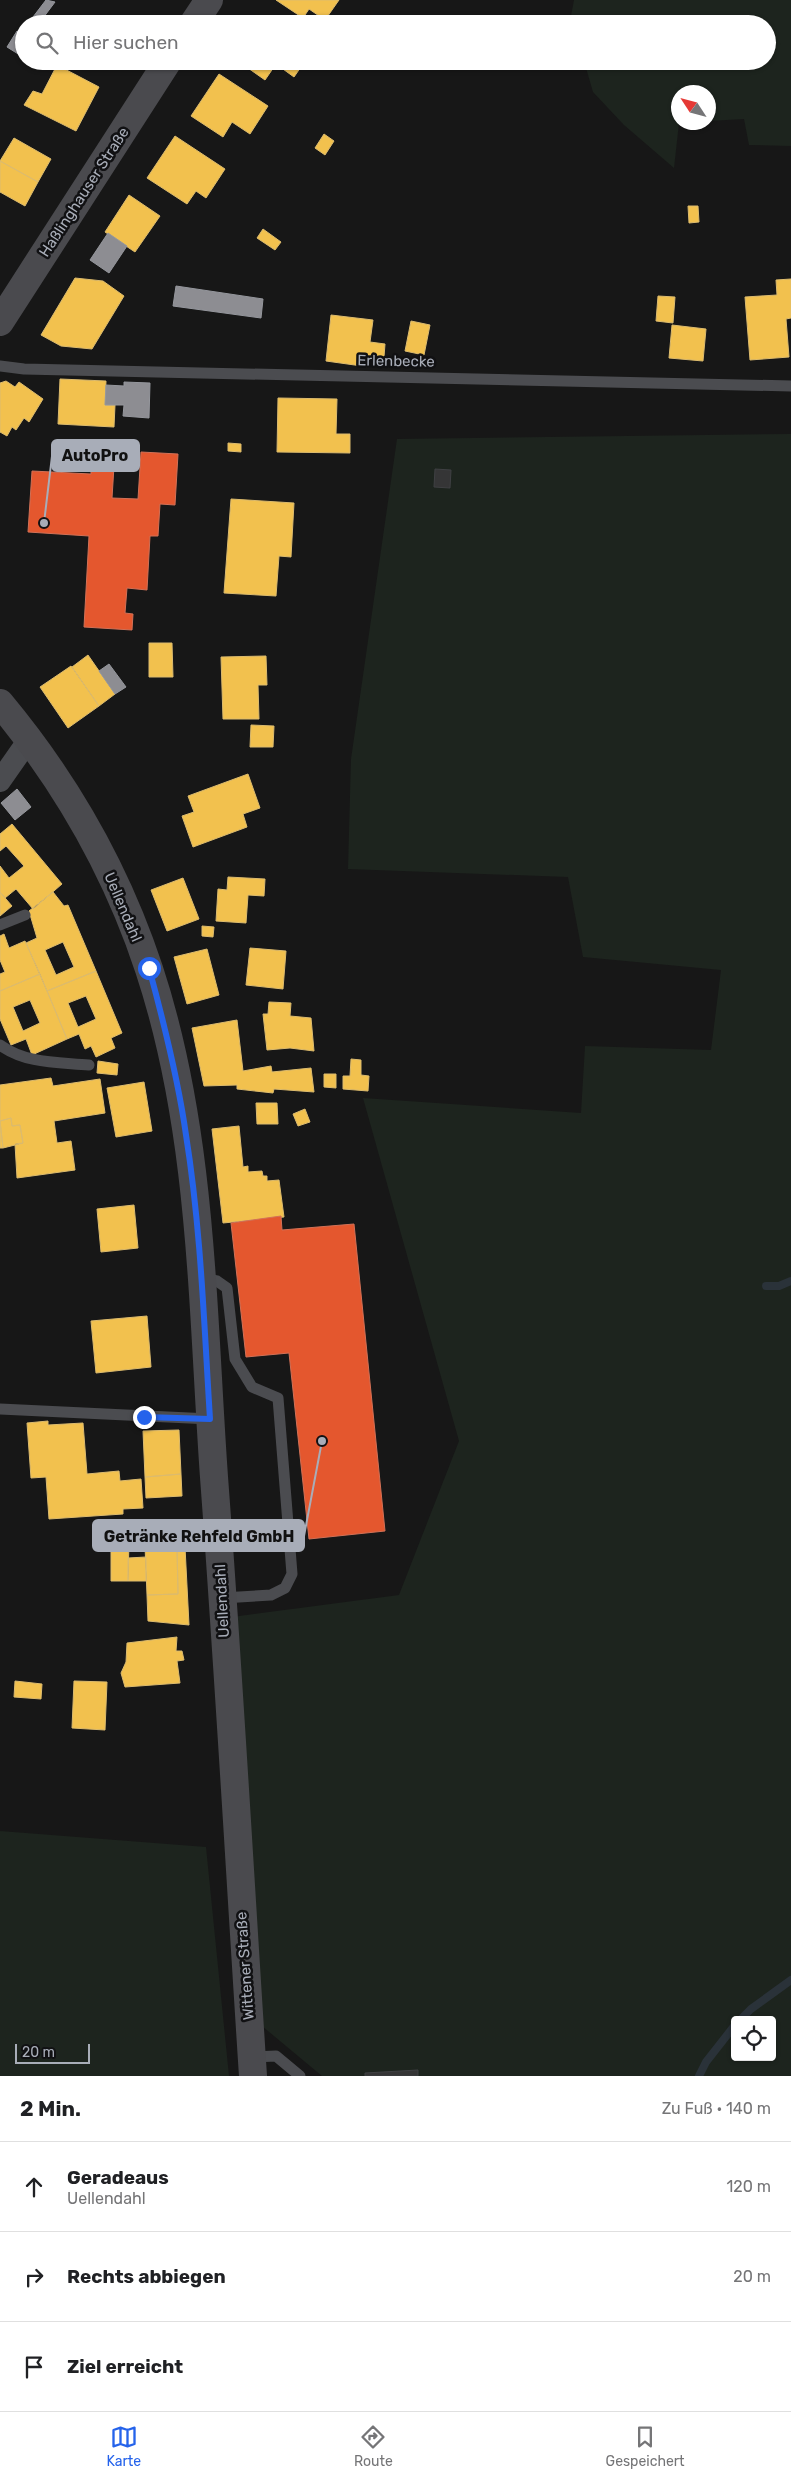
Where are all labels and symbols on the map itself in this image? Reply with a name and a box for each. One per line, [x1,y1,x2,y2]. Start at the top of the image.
north arrow [671,85,716,130]
street label: Haßlinghauser Straße [35,124,133,260]
street label: Erlenbecke [357,351,435,371]
callout: AutoPro [52,440,139,471]
text: AutoPro [62,446,129,465]
street label: Uellendahl [100,870,146,944]
route start [138,957,161,980]
route end [133,1406,156,1429]
callout: Getränke Rehfeld GmbH [93,1520,304,1551]
text: Getränke Rehfeld GmbH [104,1527,294,1546]
street label: Uellendahl [211,1564,233,1638]
street label: Wittener Straße [232,1911,258,2021]
scale bar [15,2041,90,2064]

